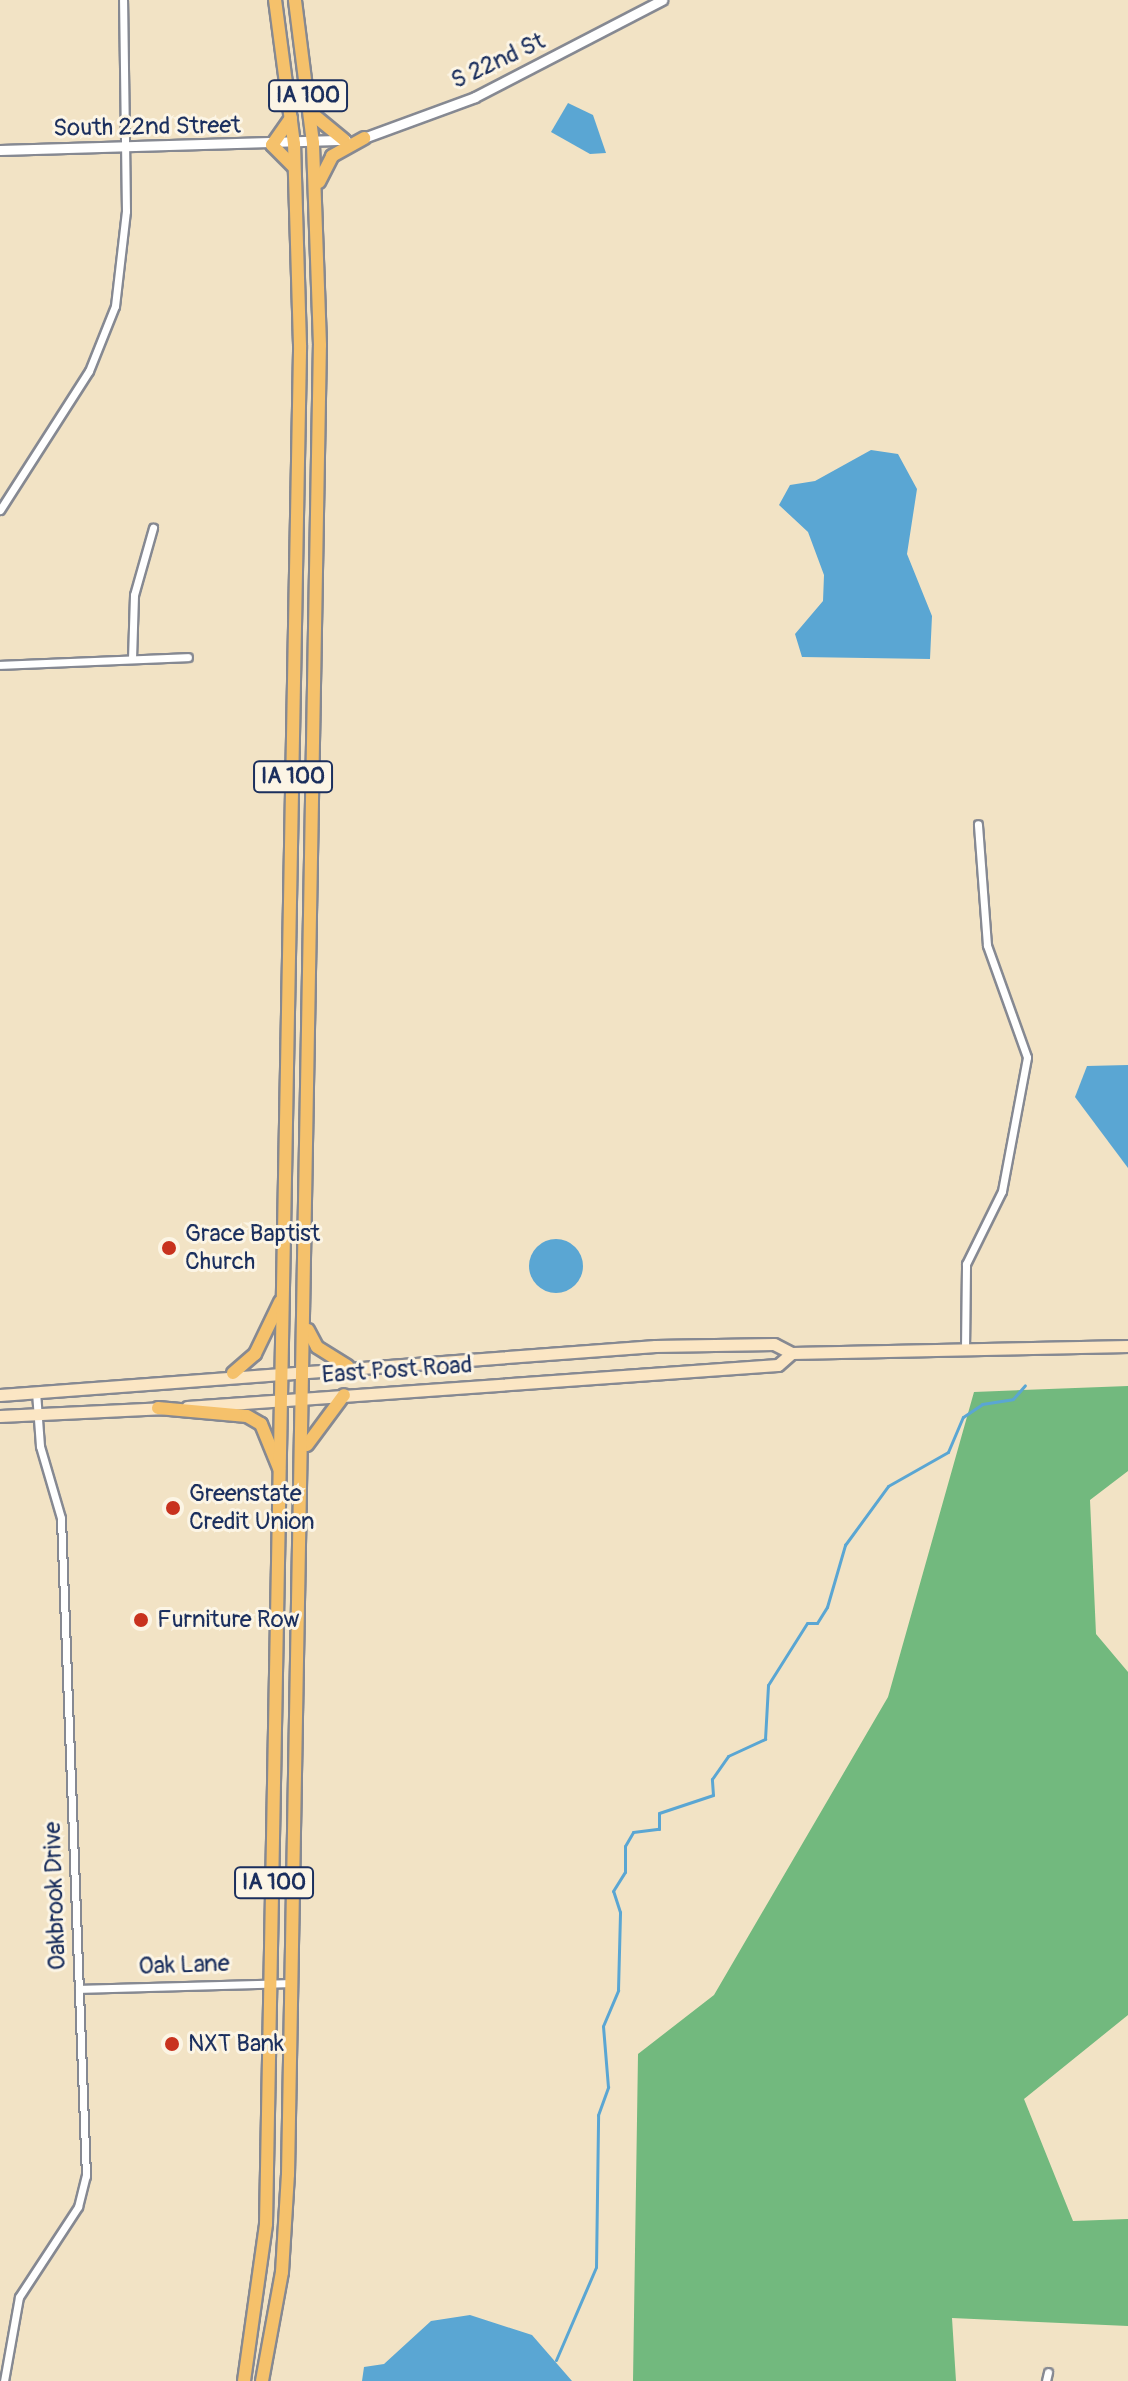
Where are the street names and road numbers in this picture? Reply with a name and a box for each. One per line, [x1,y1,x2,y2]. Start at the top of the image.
street label: S 22nd St [446,27,550,95]
road number: IA 100 [268,78,348,114]
street label: South 22nd Street [53,111,241,143]
road number: IA 100 [253,759,333,795]
street label: East Post Road [321,1350,473,1390]
street label: Oakbrook Drive [38,1821,72,1971]
road number: IA 100 [234,1865,314,1901]
street label: Oak Lane [138,1949,230,1981]

